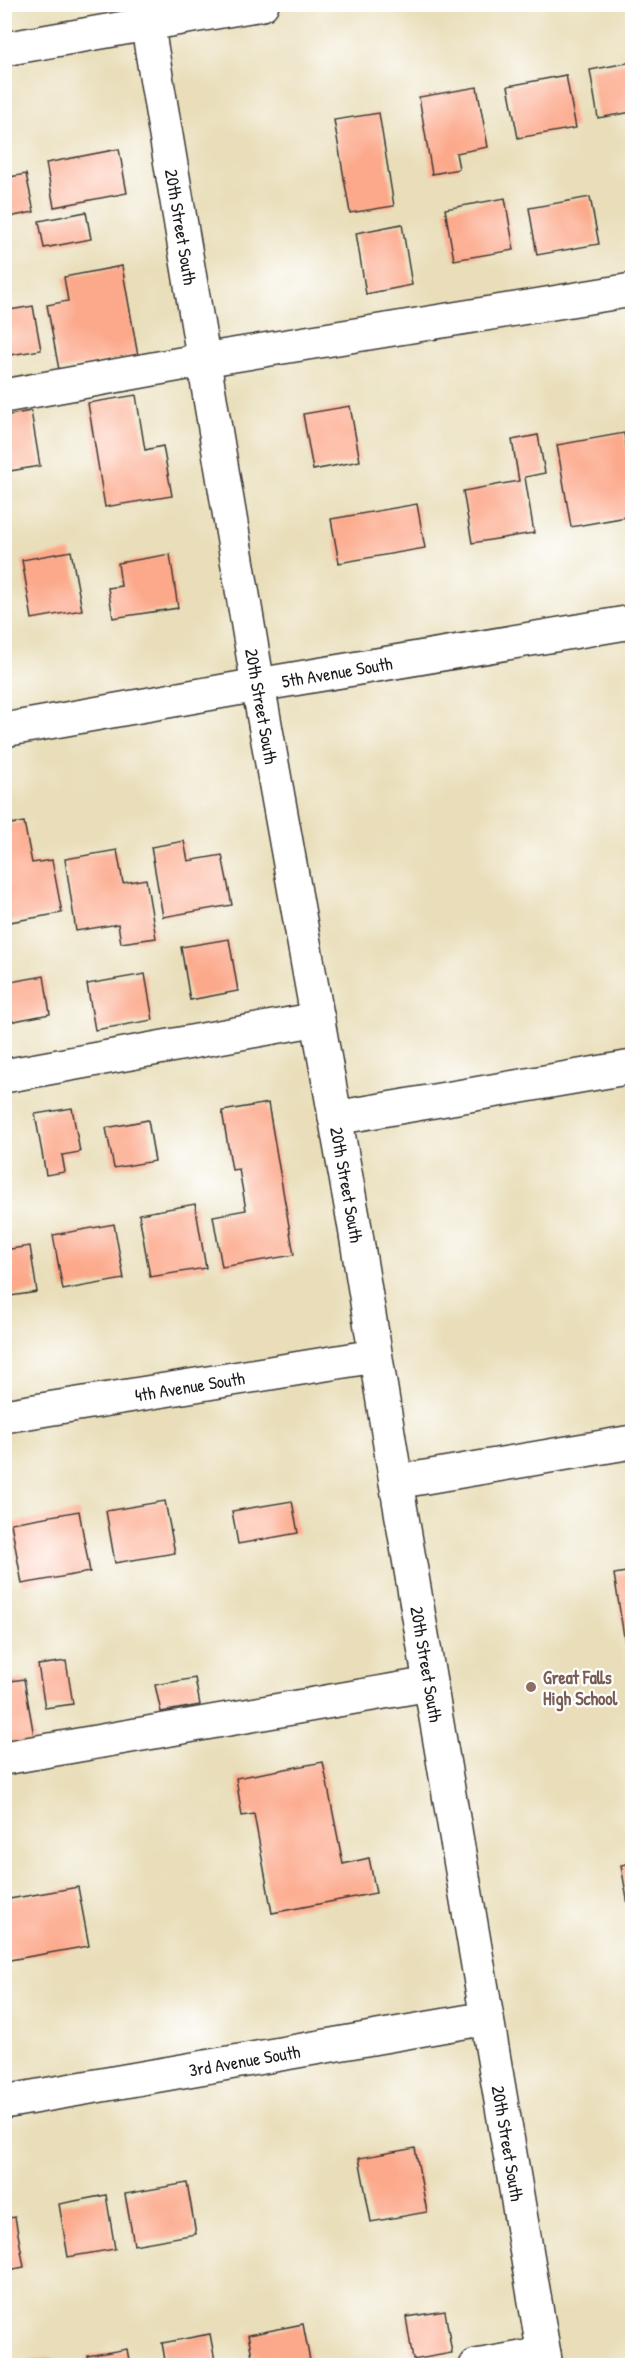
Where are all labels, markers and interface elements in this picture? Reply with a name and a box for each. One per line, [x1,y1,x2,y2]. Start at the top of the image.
street label: 20th Street South [159,167,203,287]
street label: 20th Street South [240,646,284,766]
street label: 5th Avenue South [280,650,395,693]
street label: 20th Street South [325,1125,370,1245]
street label: 4th Avenue South [133,1365,247,1407]
street label: 20th Street South [405,1604,449,1724]
place label: Great Falls High School [543,1665,618,1712]
marker: Great Falls High School [524,1680,538,1694]
street label: 3rd Avenue South [187,2038,302,2082]
street label: 20th Street South [486,2083,530,2203]

